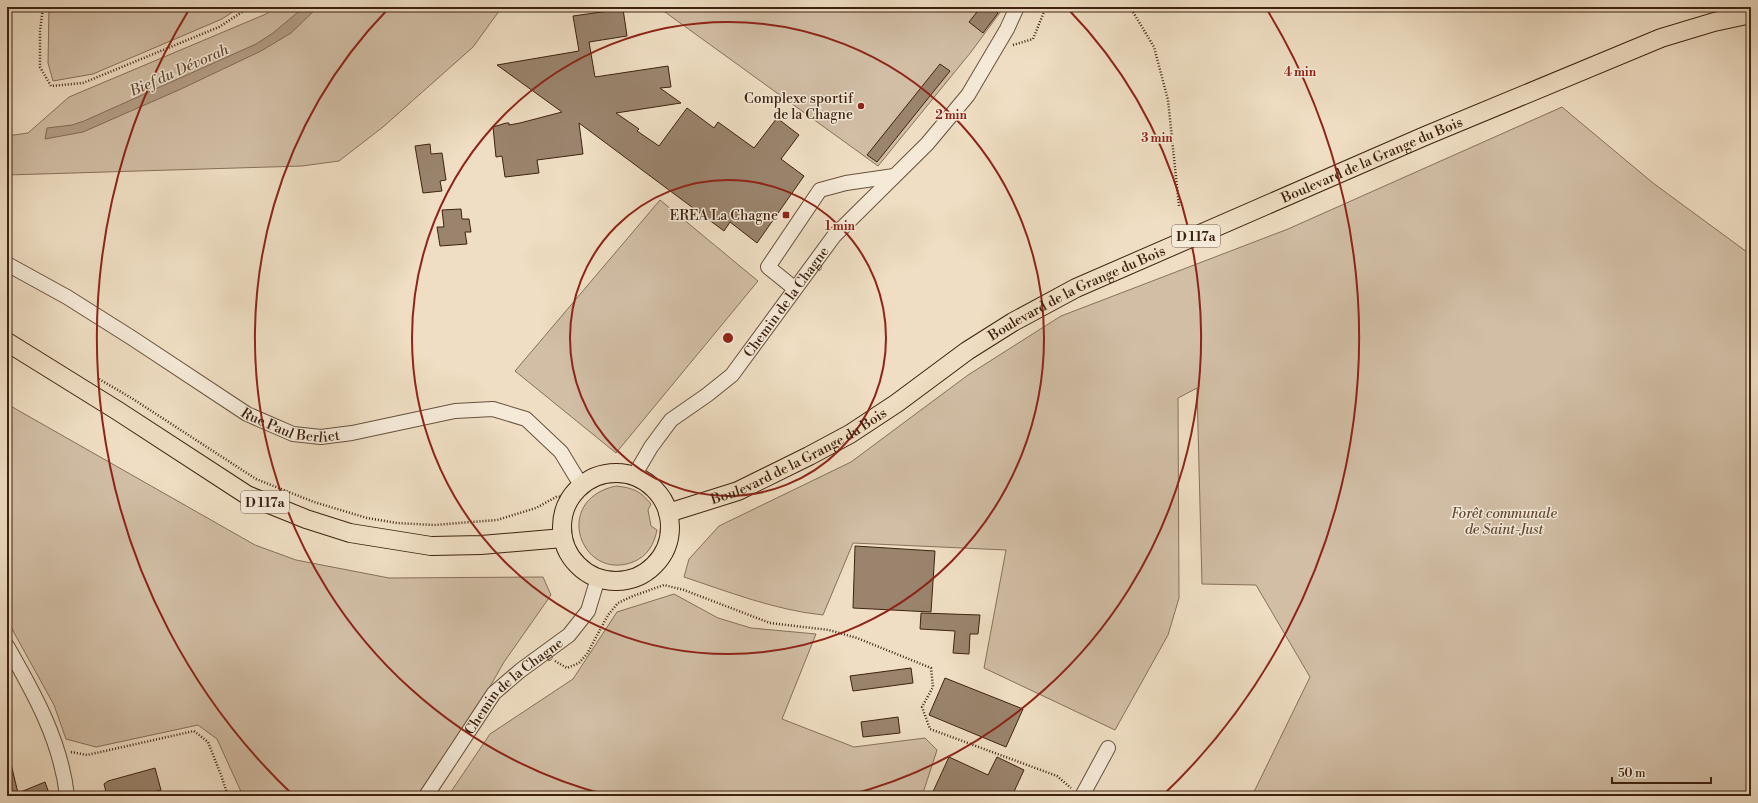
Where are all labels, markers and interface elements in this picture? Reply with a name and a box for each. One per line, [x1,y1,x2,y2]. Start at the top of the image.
water label: Bief du Dévorah [126,40,232,101]
text: 4 min [1284,65,1317,80]
place label: Complexe sportif de la Chagne [744,90,854,124]
marker: Complexe sportif de la Chagne [856,101,866,111]
text: 2 min [935,108,967,123]
street label: Boulevard de la Grange du Bois [1278,113,1466,208]
text: 3 min [1141,131,1173,146]
place label: EREA La Chagne [670,207,778,225]
marker: EREA La Chagne [781,210,791,220]
text: 1 min [825,219,856,234]
road number: D 117a [1172,225,1220,247]
street label: Boulevard de la Grange du Bois [984,242,1168,346]
street label: Chemin de la Chagne [740,243,833,361]
centre of rings [721,331,735,345]
street label: Rue Paul Berliet [237,404,341,447]
street label: Boulevard de la Grange du Bois [708,404,890,509]
road number: D 117a [241,491,289,513]
park label: Forêt communale de Saint-Just [1451,505,1558,539]
street label: Chemin de la Chagne [461,634,567,739]
scale bar [1612,759,1711,785]
text: 50 m [1618,766,1646,781]

